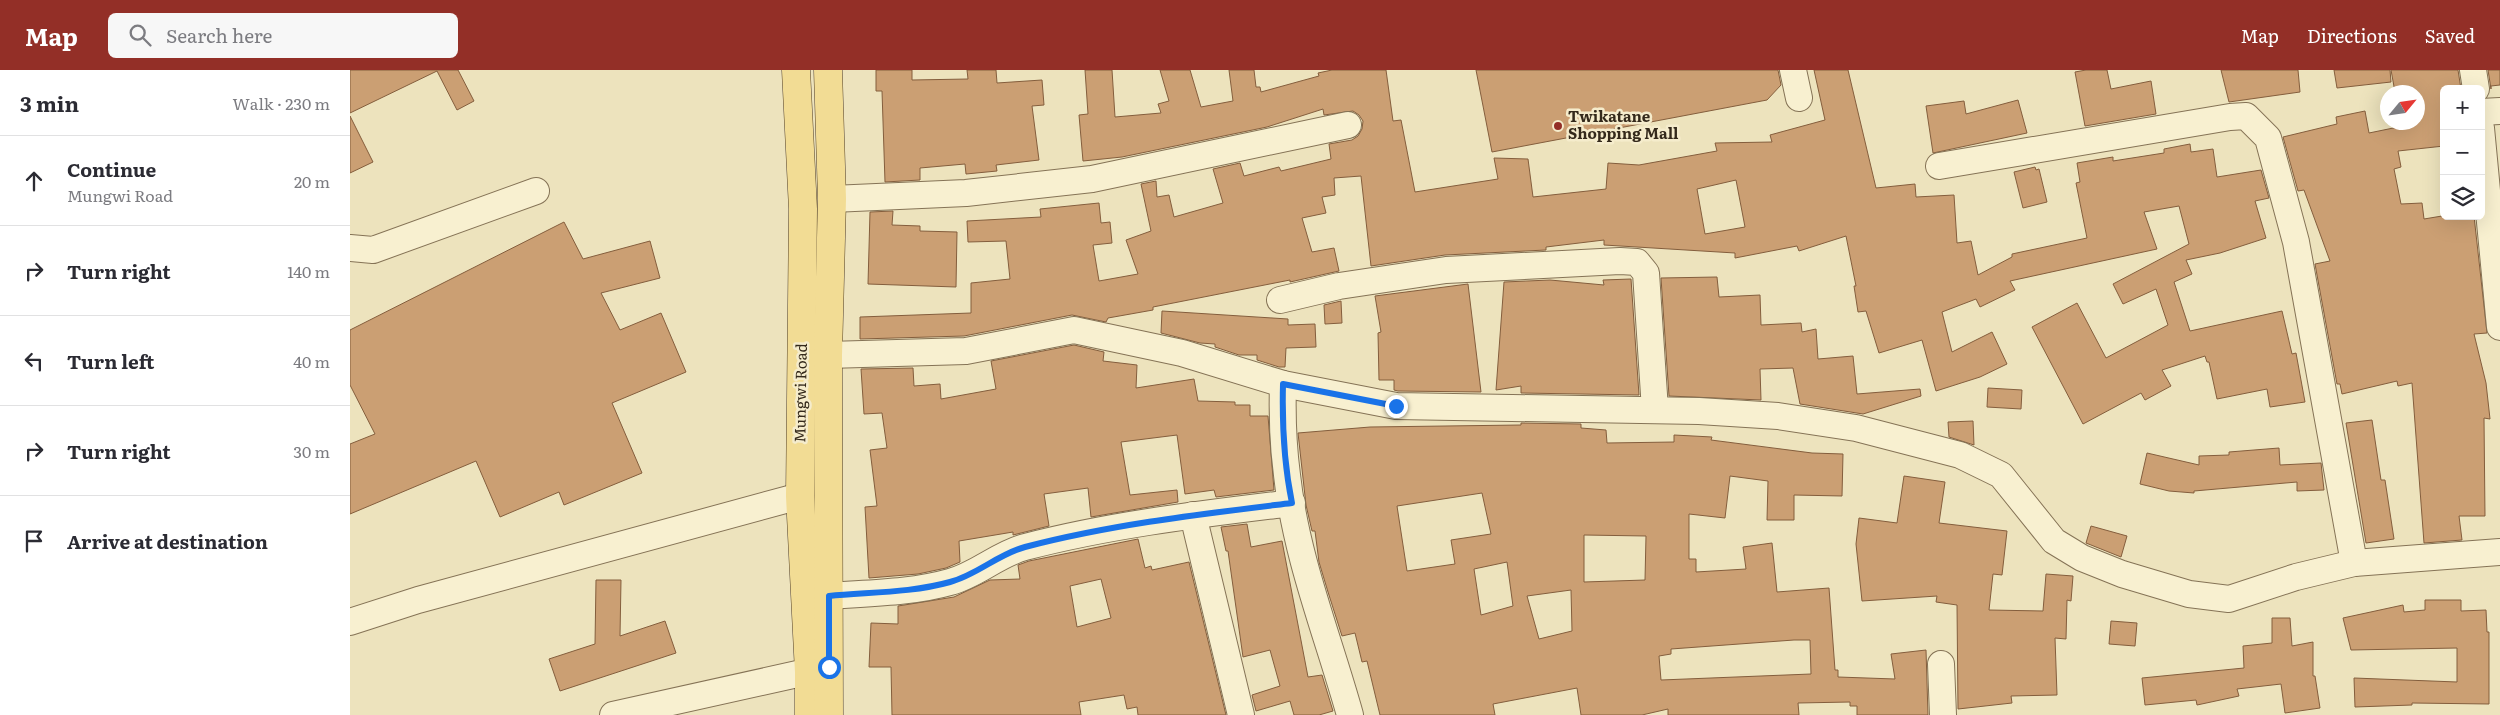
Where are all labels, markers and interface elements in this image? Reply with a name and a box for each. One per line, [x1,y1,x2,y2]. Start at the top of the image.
search box [108,13,458,58]
text: Map [25,18,78,53]
icon: search [126,21,154,49]
text: Search here [166,21,272,49]
text: Map [2241,22,2279,49]
text: Directions [2307,22,2397,49]
text: Saved [2425,22,2475,49]
north arrow [2380,85,2425,130]
map controls [2440,85,2485,220]
button: + [2440,85,2485,130]
text: 3 min [20,87,79,118]
text: Walk · 230 m [233,91,330,115]
place label: Twikatane Shopping Mall [1568,104,1679,144]
marker: Twikatane Shopping Mall [1552,120,1564,132]
button: − [2440,130,2485,175]
text: Continue [67,155,156,183]
icon: ahead [20,167,48,195]
text: 20 m [294,169,330,193]
button: layers [2440,175,2485,220]
text: Mungwi Road [67,183,173,207]
icon: right [20,257,48,285]
text: Turn right [67,257,171,285]
text: 140 m [287,259,330,283]
street label: Mungwi Road [787,343,812,443]
icon: left [20,347,48,375]
text: Turn left [67,347,154,375]
text: 40 m [293,349,330,373]
route end [1385,395,1408,418]
icon: right [20,437,48,465]
text: Turn right [67,437,171,465]
text: 30 m [293,439,330,463]
icon: arrive [20,527,48,555]
text: Arrive at destination [67,527,268,555]
route start [818,656,841,679]

